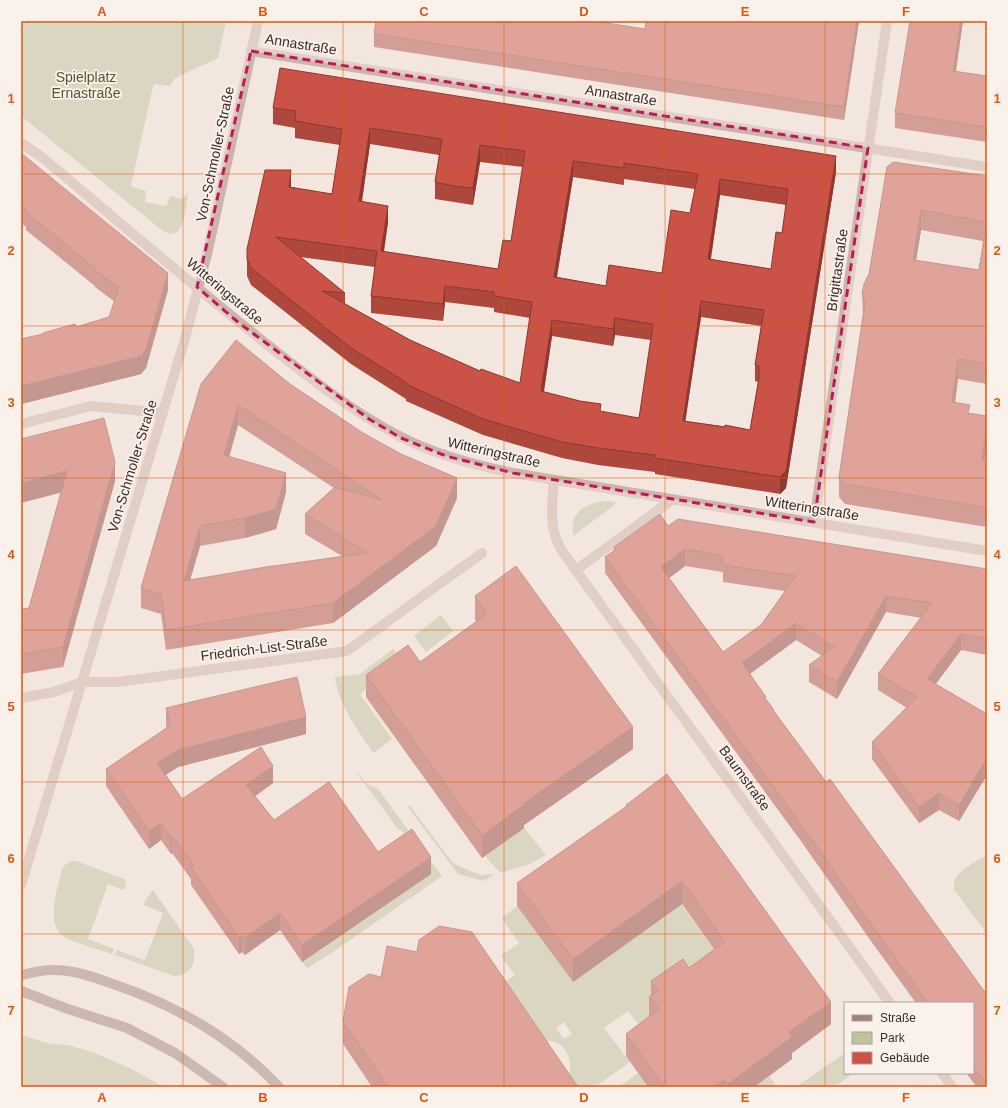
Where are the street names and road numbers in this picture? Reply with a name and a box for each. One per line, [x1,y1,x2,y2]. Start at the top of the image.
street label: Annastraße [264,30,338,58]
street label: Annastraße [584,81,658,109]
street label: Von-Schmoller-Straße [193,85,237,223]
street label: Brigittastraße [823,227,851,312]
street label: Witteringstraße [184,254,267,328]
street label: Von-Schmoller-Straße [104,398,160,534]
street label: Witteringstraße [446,434,542,471]
street label: Witteringstraße [764,493,860,523]
street label: Friedrich-List-Straße [200,632,328,664]
street label: Baumstraße [716,742,774,814]

